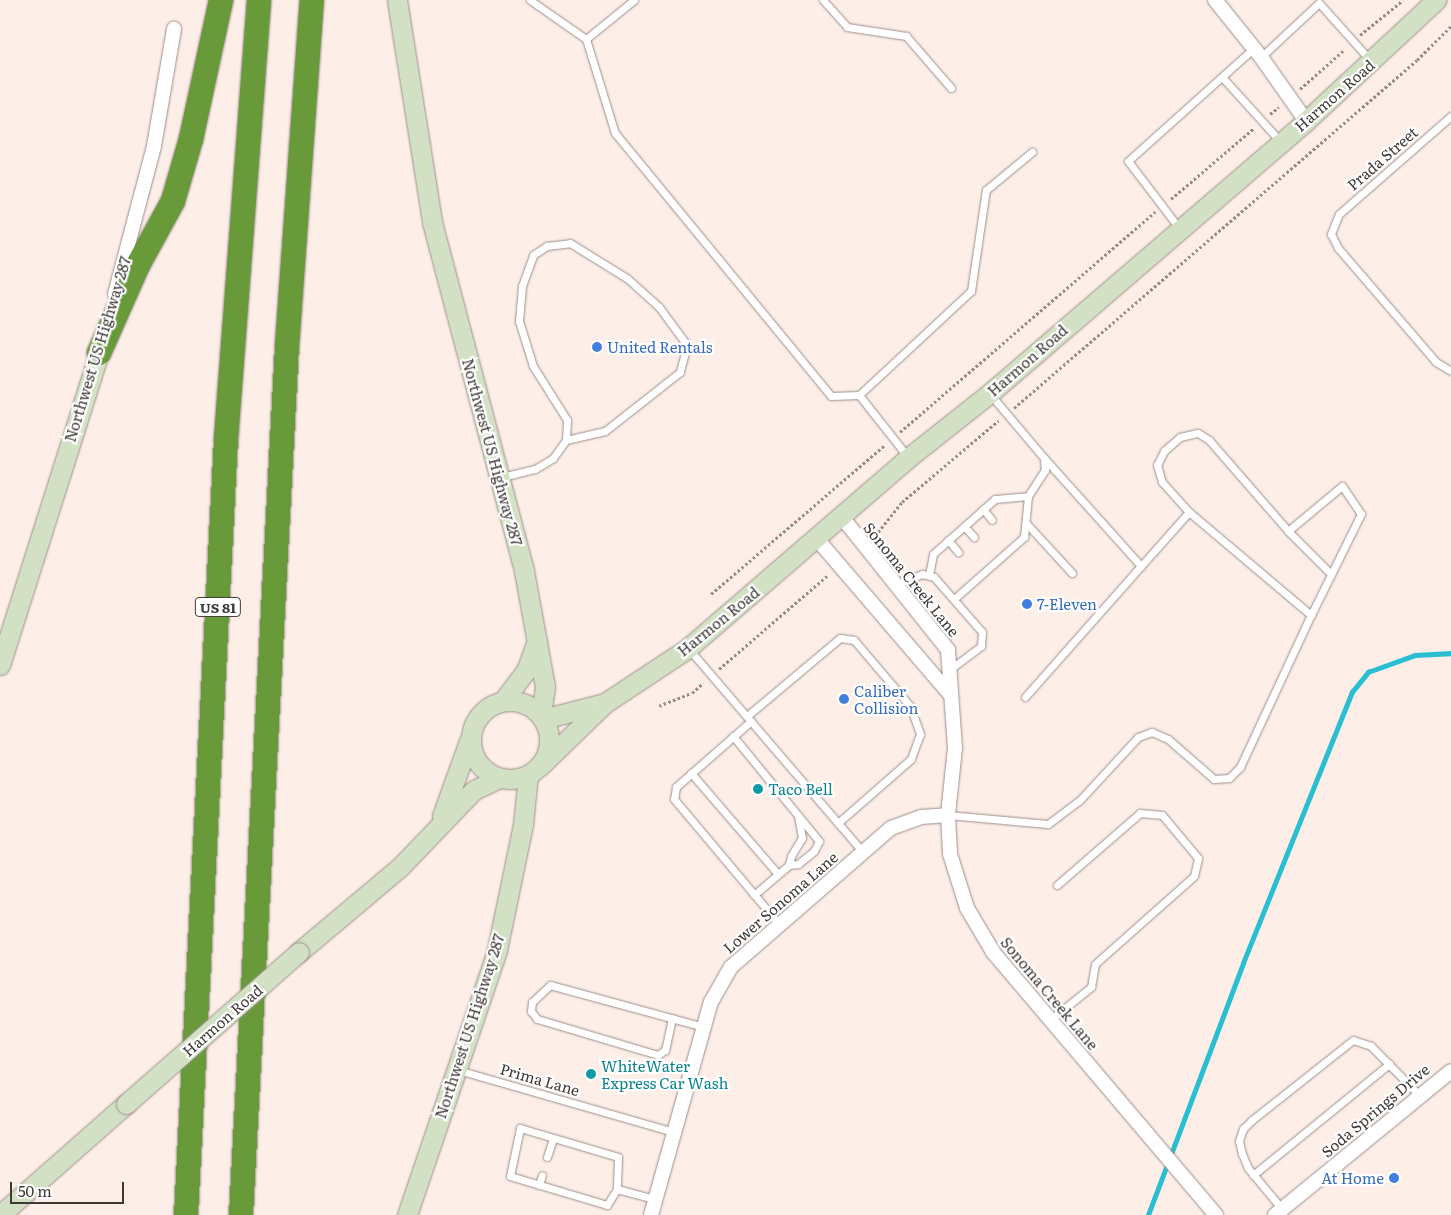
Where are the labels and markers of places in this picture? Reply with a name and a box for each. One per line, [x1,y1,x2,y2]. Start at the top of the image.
place label: United Rentals [607,338,713,356]
marker: United Rentals [591,341,603,353]
place label: 7-Eleven [1037,595,1097,613]
marker: 7-Eleven [1021,598,1033,610]
place label: Caliber Collision [854,681,918,716]
marker: Caliber Collision [838,693,850,705]
place label: Taco Bell [768,780,833,798]
marker: Taco Bell [752,783,764,795]
place label: WhiteWater Express Car Wash [601,1056,728,1091]
marker: WhiteWater Express Car Wash [585,1068,597,1080]
place label: At Home [1321,1169,1384,1187]
marker: At Home [1388,1172,1400,1184]

